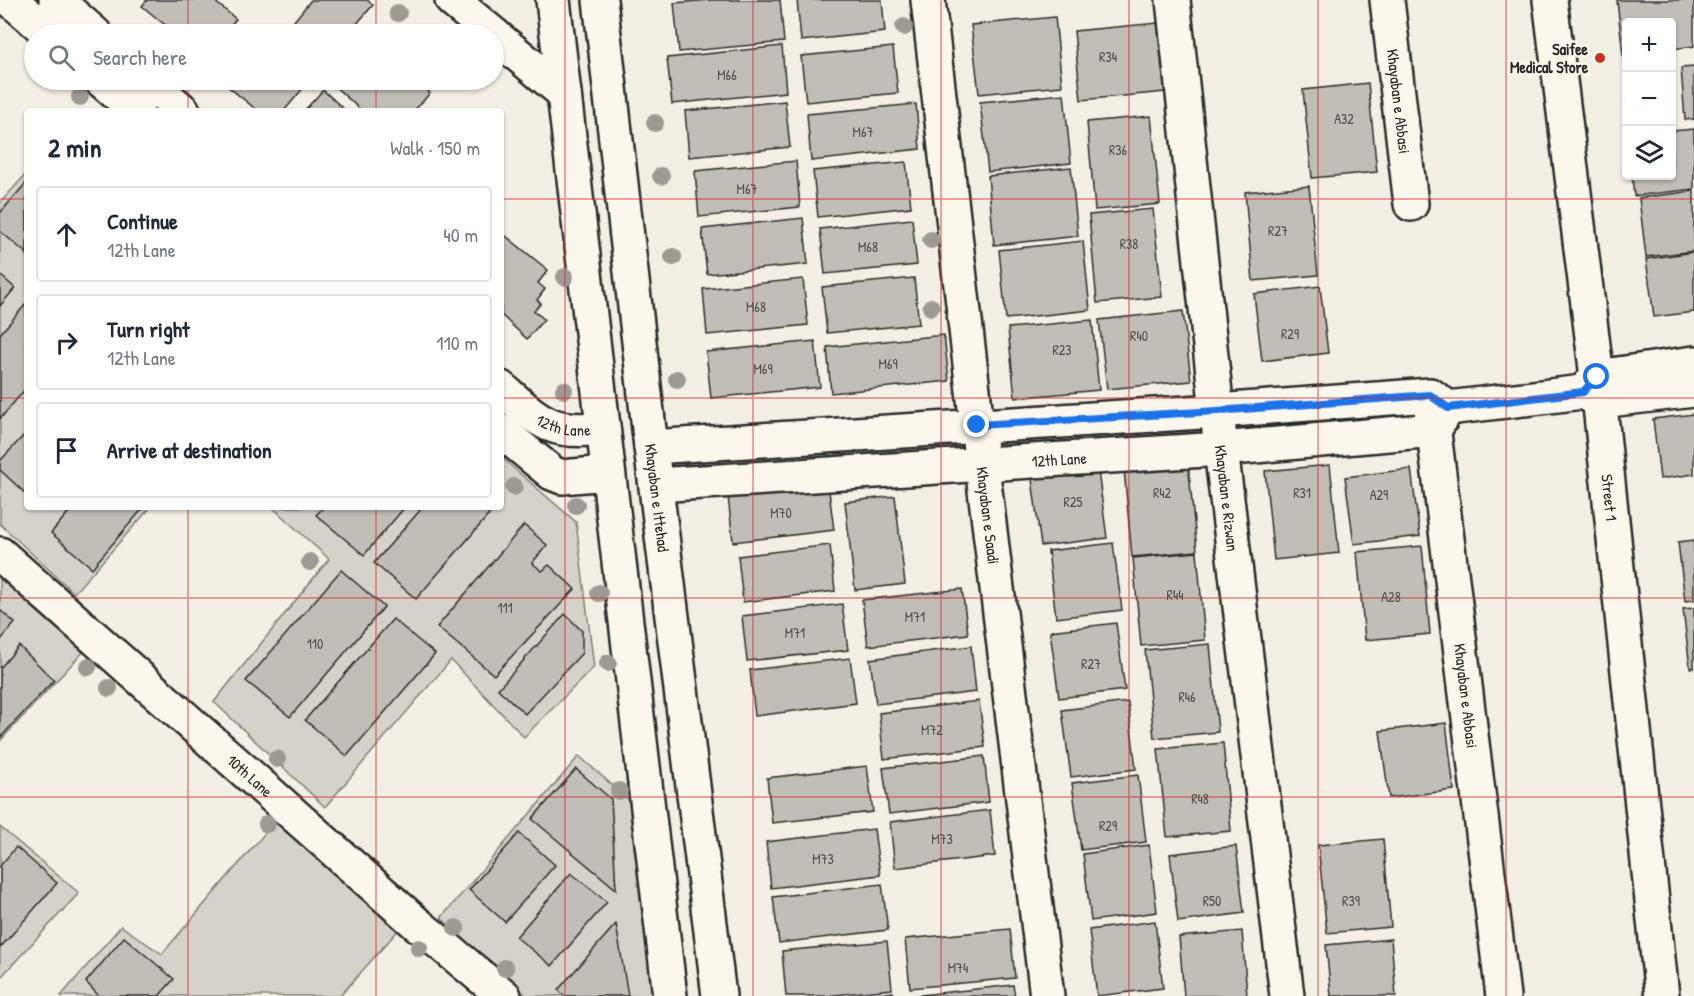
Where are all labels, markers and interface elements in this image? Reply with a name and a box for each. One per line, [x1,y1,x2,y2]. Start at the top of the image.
map controls [1622,18,1676,180]
button: + [1622,18,1676,72]
search box [24,24,504,90]
place label: Saifee Medical Store [1510,38,1589,78]
icon: search [45,41,78,74]
text: Search here [93,42,187,72]
house number: R34 [1099,47,1117,66]
street label: Khayaban e Abbasi [1382,48,1416,155]
marker: Saifee Medical Store [1593,51,1607,65]
house number: M66 [717,65,737,84]
button: − [1622,72,1676,126]
house number: A32 [1334,109,1354,128]
house number: M67 [853,122,873,141]
button: layers [1622,126,1676,180]
text: 2 min [48,130,101,165]
text: Walk · 150 m [390,134,480,161]
house number: R36 [1109,140,1128,159]
house number: M67 [737,179,757,198]
text: Continue [107,206,178,236]
icon: ahead [50,218,83,251]
text: 40 m [443,221,478,248]
house number: R27 [1268,221,1288,240]
house number: R38 [1120,234,1138,253]
text: 12th Lane [107,236,176,263]
house number: M68 [858,237,878,256]
house number: M68 [746,297,766,316]
text: Turn right [107,314,190,344]
house number: R29 [1281,324,1299,343]
icon: right [50,326,83,359]
house number: R40 [1130,326,1148,345]
text: 110 m [436,329,478,356]
house number: R23 [1052,340,1072,359]
text: 12th Lane [107,344,176,371]
house number: M69 [878,354,898,373]
house number: M69 [753,359,773,378]
route start [1583,363,1609,389]
street label: 12th Lane [532,409,592,441]
route end [963,411,989,437]
icon: arrive [50,434,83,467]
text: Arrive at destination [107,435,272,465]
street label: Khayaban e Ittehad [640,442,675,553]
street label: Khayaban e Rizwan [1210,444,1244,553]
street label: 12th Lane [1031,447,1088,472]
street label: Khayaban e Saadi [971,465,1005,566]
street label: Street 1 [1596,473,1623,522]
house number: R42 [1153,483,1172,502]
house number: R31 [1293,483,1311,502]
house number: A29 [1370,485,1388,504]
house number: R25 [1064,492,1082,511]
house number: M70 [770,503,792,522]
house number: R44 [1167,585,1183,604]
house number: A28 [1381,587,1401,606]
house number: 111 [497,598,513,617]
house number: M71 [905,607,925,626]
house number: M71 [785,623,805,642]
house number: 110 [307,634,323,653]
street label: Khayaban e Abbasi [1449,642,1484,749]
house number: R27 [1081,654,1101,673]
house number: R46 [1178,687,1196,706]
house number: M72 [921,720,943,739]
street label: 10th Lane [222,749,278,802]
house number: R48 [1191,789,1209,808]
house number: R29 [1099,816,1117,835]
house number: M73 [931,829,953,848]
house number: M73 [812,849,834,868]
house number: R50 [1203,891,1221,910]
house number: R39 [1342,891,1360,910]
house number: M74 [948,958,968,977]

